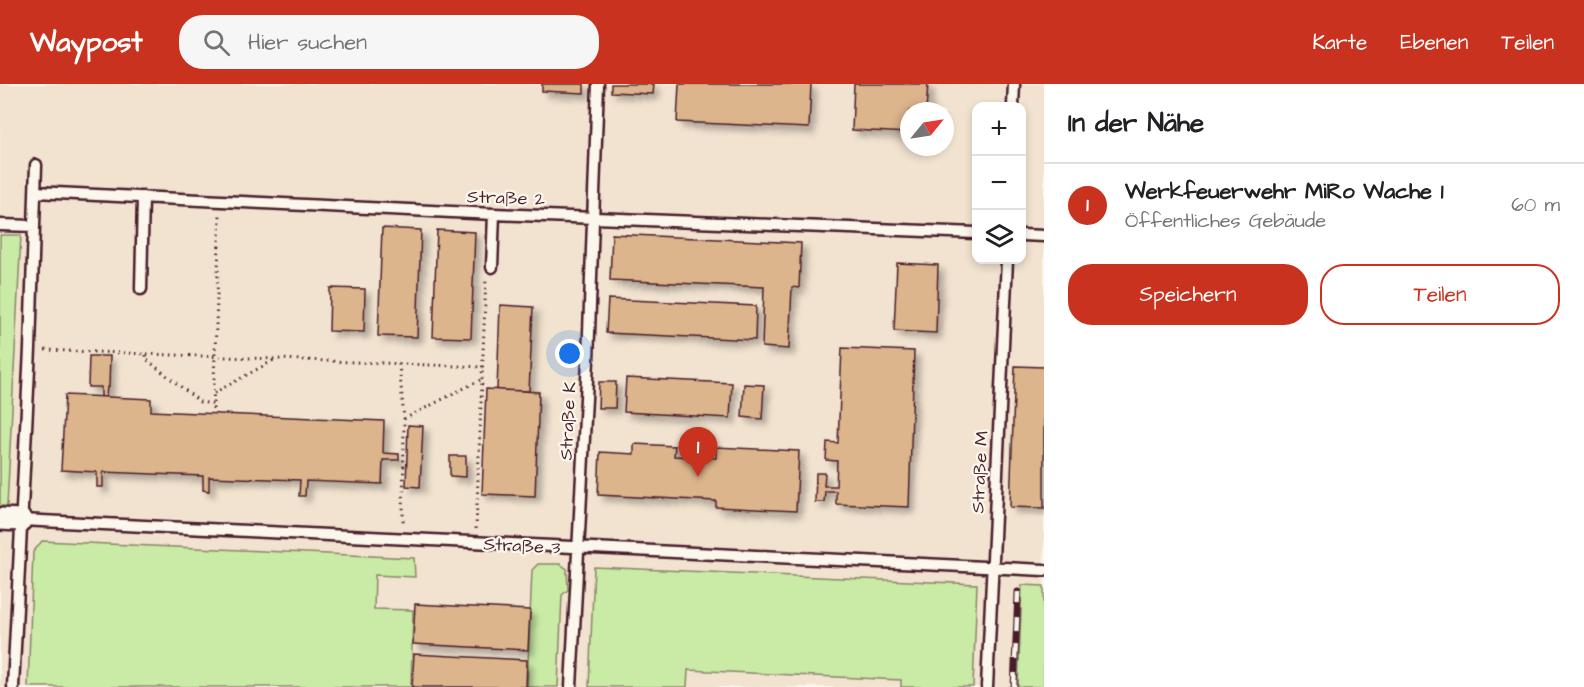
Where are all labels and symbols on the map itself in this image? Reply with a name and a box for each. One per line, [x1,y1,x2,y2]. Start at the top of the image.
north arrow [900,102,954,156]
street label: Straße 2 [467,184,546,212]
your location [555,339,584,368]
street label: Straße K [553,381,583,461]
pin: 1 [678,428,718,477]
street label: Straße M [965,430,995,514]
street label: Straße 3 [483,532,561,560]

